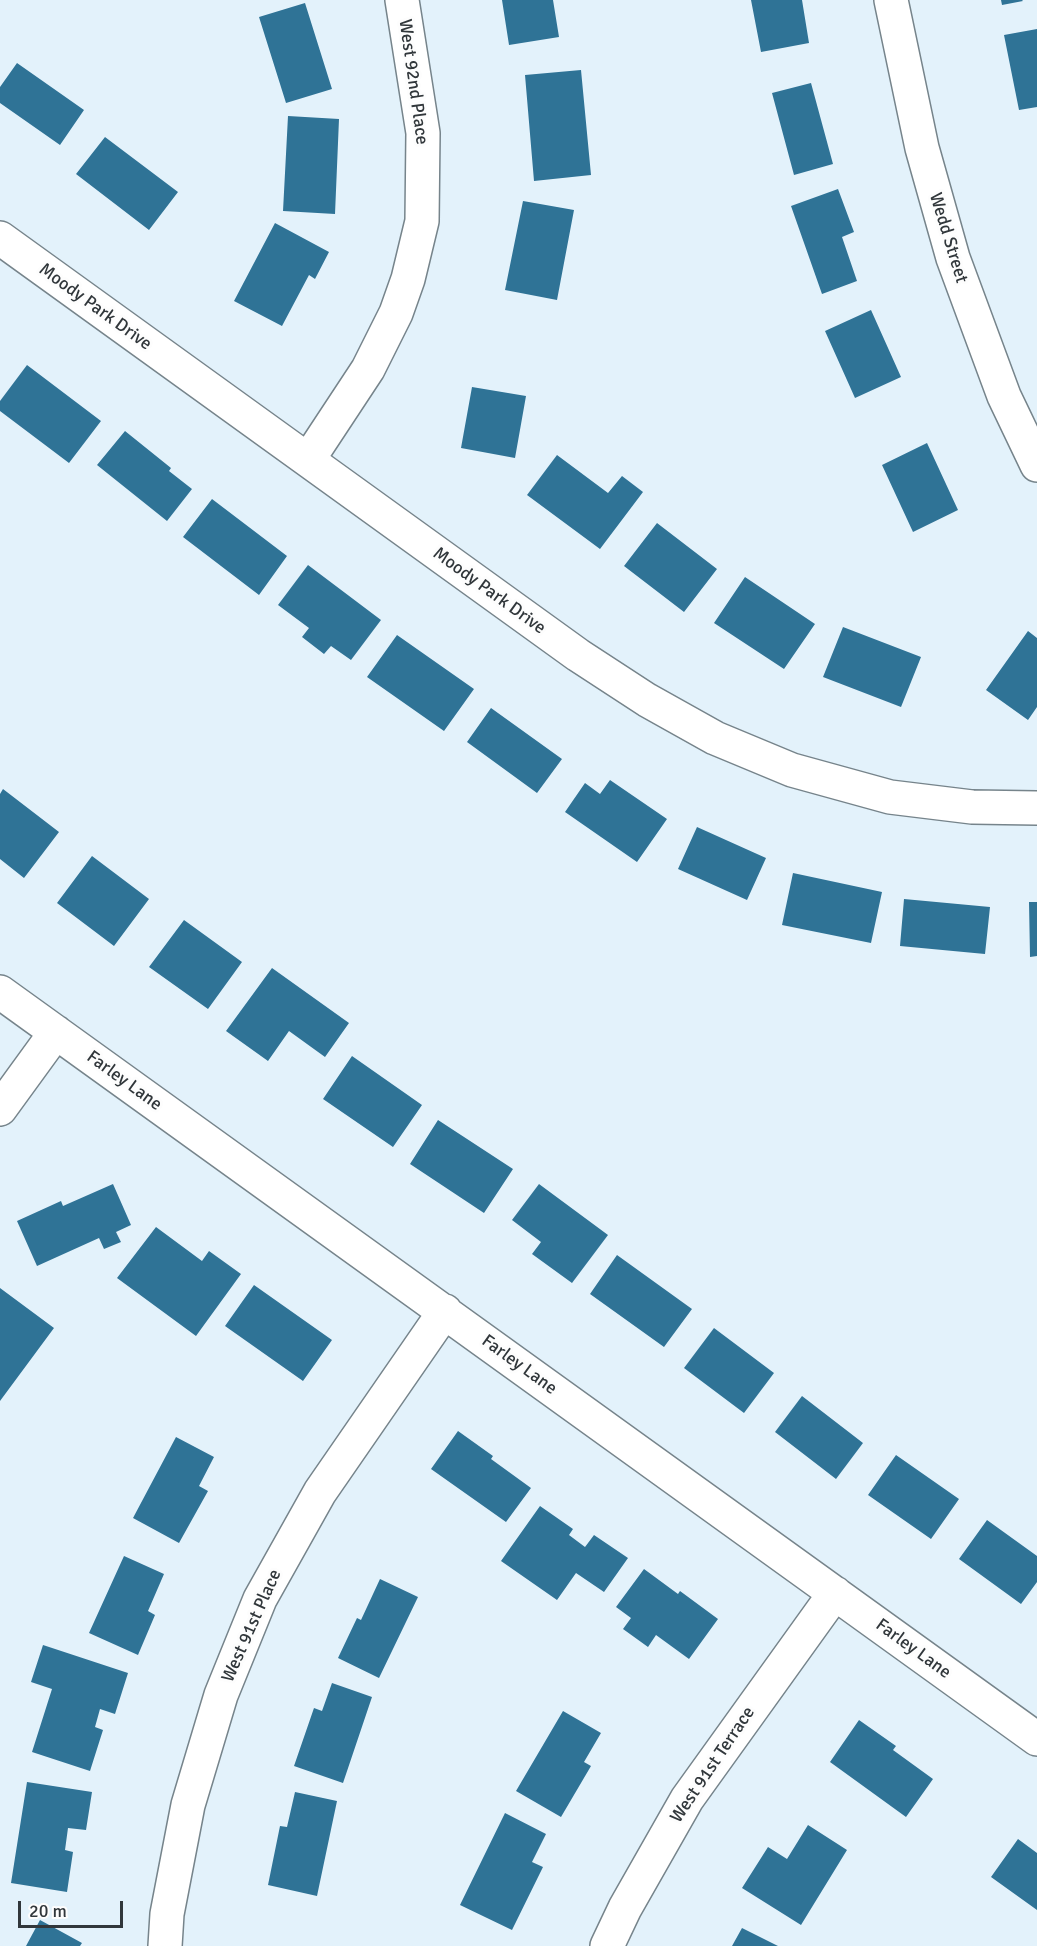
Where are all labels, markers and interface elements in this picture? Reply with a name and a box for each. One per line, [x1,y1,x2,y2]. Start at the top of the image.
street label: West 92nd Place [394,18,432,146]
street label: Wedd Street [924,190,972,286]
street label: Moody Park Drive [34,259,156,355]
street label: Moody Park Drive [428,543,550,639]
street label: Farley Lane [82,1046,166,1116]
street label: Farley Lane [477,1330,561,1400]
street label: West 91st Place [217,1566,287,1686]
street label: Farley Lane [871,1614,955,1684]
street label: West 91st Terrace [666,1703,760,1827]
scale bar [21,1889,126,1927]
text: 20 m [29,1900,67,1922]

